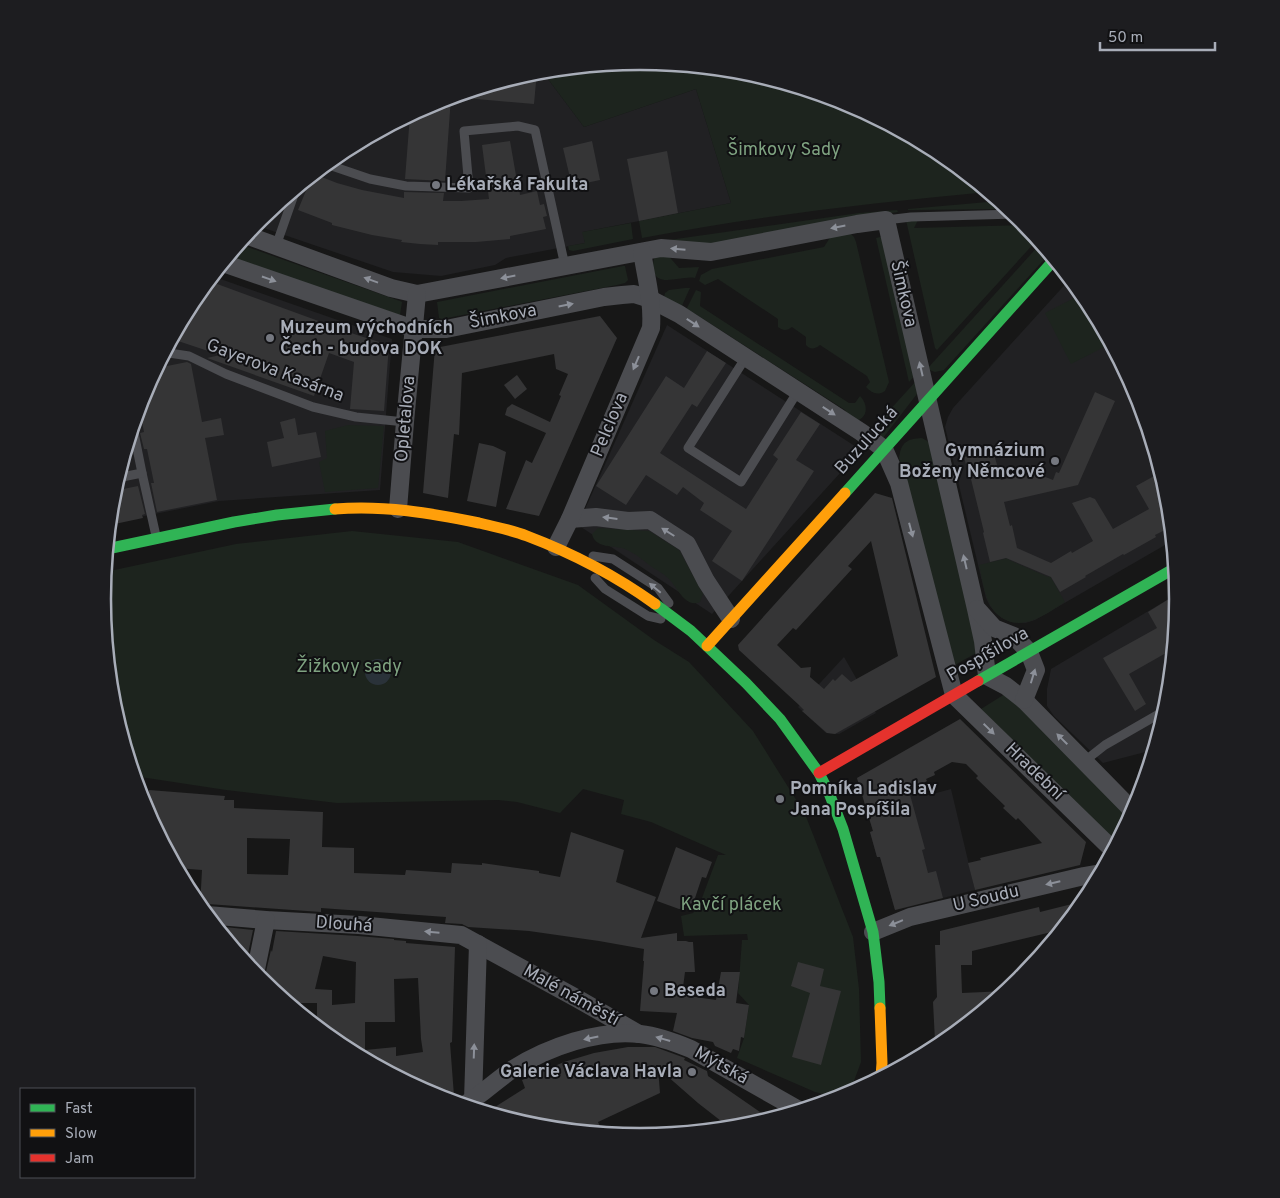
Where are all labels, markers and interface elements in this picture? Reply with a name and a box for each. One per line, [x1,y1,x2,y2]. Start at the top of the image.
scale bar [1100,20,1215,52]
text: 50 m [1108,29,1143,48]
park label: Šimkovy Sady [727,137,841,162]
place label: Lékařská Fakulta [446,174,588,197]
marker: Lékařská Fakulta [430,179,442,191]
one-way arrow [829,224,845,232]
one-way arrow [669,245,685,253]
street label: Šimkova [884,258,924,330]
one-way arrow [500,273,515,281]
one-way arrow [262,276,277,283]
one-way arrow [363,276,378,283]
street label: Šimkova [467,297,539,335]
one-way arrow [558,300,574,308]
place label: Muzeum východních Čech - budova DOK [280,317,453,361]
one-way arrow [686,318,700,327]
marker: Muzeum východních Čech - budova DOK [264,332,276,344]
street label: Gayerova Kasárna [203,334,347,408]
one-way arrow [632,356,640,370]
one-way arrow [917,362,925,377]
street label: Opletalova [391,375,421,463]
street label: Pelclova [586,389,634,461]
street label: Buzulucká [830,402,904,480]
one-way arrow [823,406,836,416]
place label: Gymnázium Boženy Němcové [899,440,1045,484]
marker: Gymnázium Boženy Němcové [1049,455,1061,467]
one-way arrow [602,514,618,522]
one-way arrow [908,523,916,538]
one-way arrow [662,527,675,537]
one-way arrow [961,554,969,569]
one-way arrow [649,582,662,593]
street label: Pospíšilova [943,622,1033,688]
park label: Žižkovy sady [296,654,402,679]
one-way arrow [1029,668,1037,683]
one-way arrow [983,723,995,735]
one-way arrow [1057,733,1069,745]
street label: Hradební [1000,738,1069,807]
place label: Pomníka Ladislav Jana Pospíšila [790,778,937,822]
marker: Pomníka Ladislav Jana Pospíšila [774,793,786,805]
one-way arrow [1045,879,1060,887]
street label: U Soudu [951,880,1021,918]
park label: Kavčí plácek [680,894,782,917]
street label: Dlouhá [315,912,373,938]
one-way arrow [888,919,903,927]
one-way arrow [423,928,439,936]
street label: Malé náměstí [519,960,624,1033]
place label: Beseda [664,980,726,1003]
marker: Beseda [648,985,660,997]
one-way arrow [583,1034,598,1042]
one-way arrow [655,1035,670,1043]
street label: Mýtská [690,1042,752,1090]
one-way arrow [470,1043,478,1059]
place label: Galerie Václava Havla [500,1061,682,1084]
marker: Galerie Václava Havla [686,1066,698,1078]
legend [20,1088,195,1178]
text: Fast [65,1100,93,1119]
text: Slow [65,1125,97,1144]
text: Jam [65,1150,94,1169]

